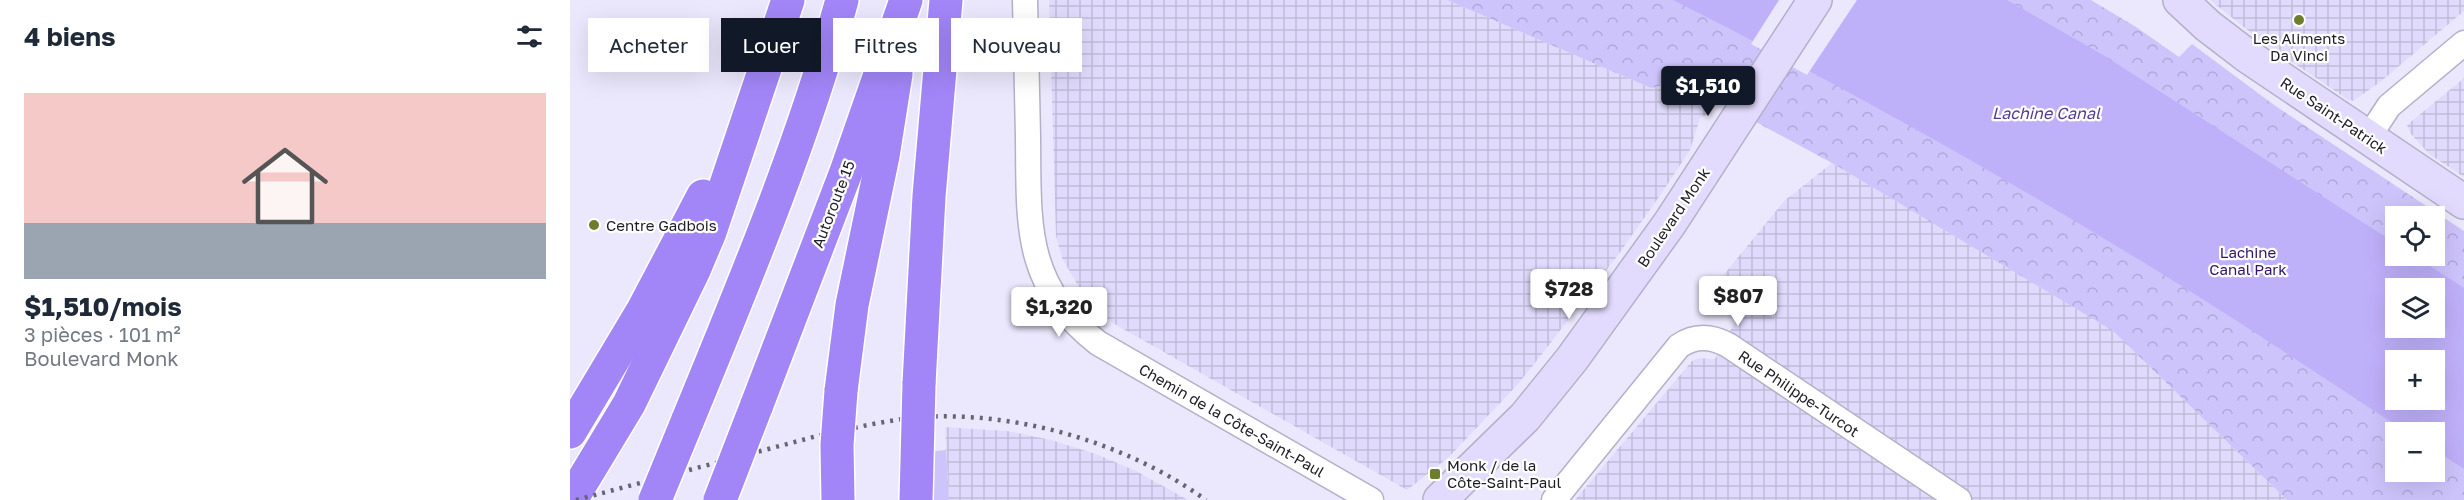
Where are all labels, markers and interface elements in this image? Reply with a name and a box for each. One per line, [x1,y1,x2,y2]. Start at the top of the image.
marker: Les Aliments Da Vinci [2292,13,2306,27]
chip: Acheter [588,18,709,72]
chip: Louer [721,18,821,72]
chip: Filtres [833,18,939,72]
chip: Nouveau [951,18,1082,72]
icon: filters [513,20,546,53]
text: 4 biens [24,21,116,52]
place label: Les Aliments Da Vinci [2253,29,2345,64]
pin: $1,510 [1659,66,1757,117]
text: $1,510 [1675,73,1741,97]
street label: Rue Saint-Patrick [2277,73,2391,158]
water label: Lachine Canal [1992,103,2101,123]
icon: home [231,132,339,240]
street label: Autoroute 15 [808,158,858,250]
street label: Boulevard Monk [1633,164,1713,270]
map controls [2385,206,2445,482]
button: locate [2385,206,2445,266]
place label: Centre Gadbois [606,216,717,234]
marker: Centre Gadbois [587,218,601,232]
park label: Lachine Canal Park [2209,243,2287,278]
pin: $728 [1533,269,1605,320]
text: $728 [1544,276,1594,300]
pin: $807 [1702,276,1774,327]
button: layers [2385,278,2445,338]
text: $807 [1713,283,1763,307]
pin: $1,320 [1010,287,1108,338]
text: $1,510/mois [24,291,182,322]
text: $1,320 [1025,294,1093,318]
text: 3 pièces · 101 m² [24,322,181,346]
text: Boulevard Monk [24,346,179,370]
street label: Rue Philippe-Turcot [1735,346,1863,440]
button: + [2385,350,2445,410]
street label: Chemin de la Côte-Saint-Paul [1136,359,1328,481]
button: − [2385,422,2445,482]
place label: Monk / de la Côte-Saint-Paul [1447,456,1561,491]
marker: Monk / de la Côte-Saint-Paul [1428,467,1442,481]

